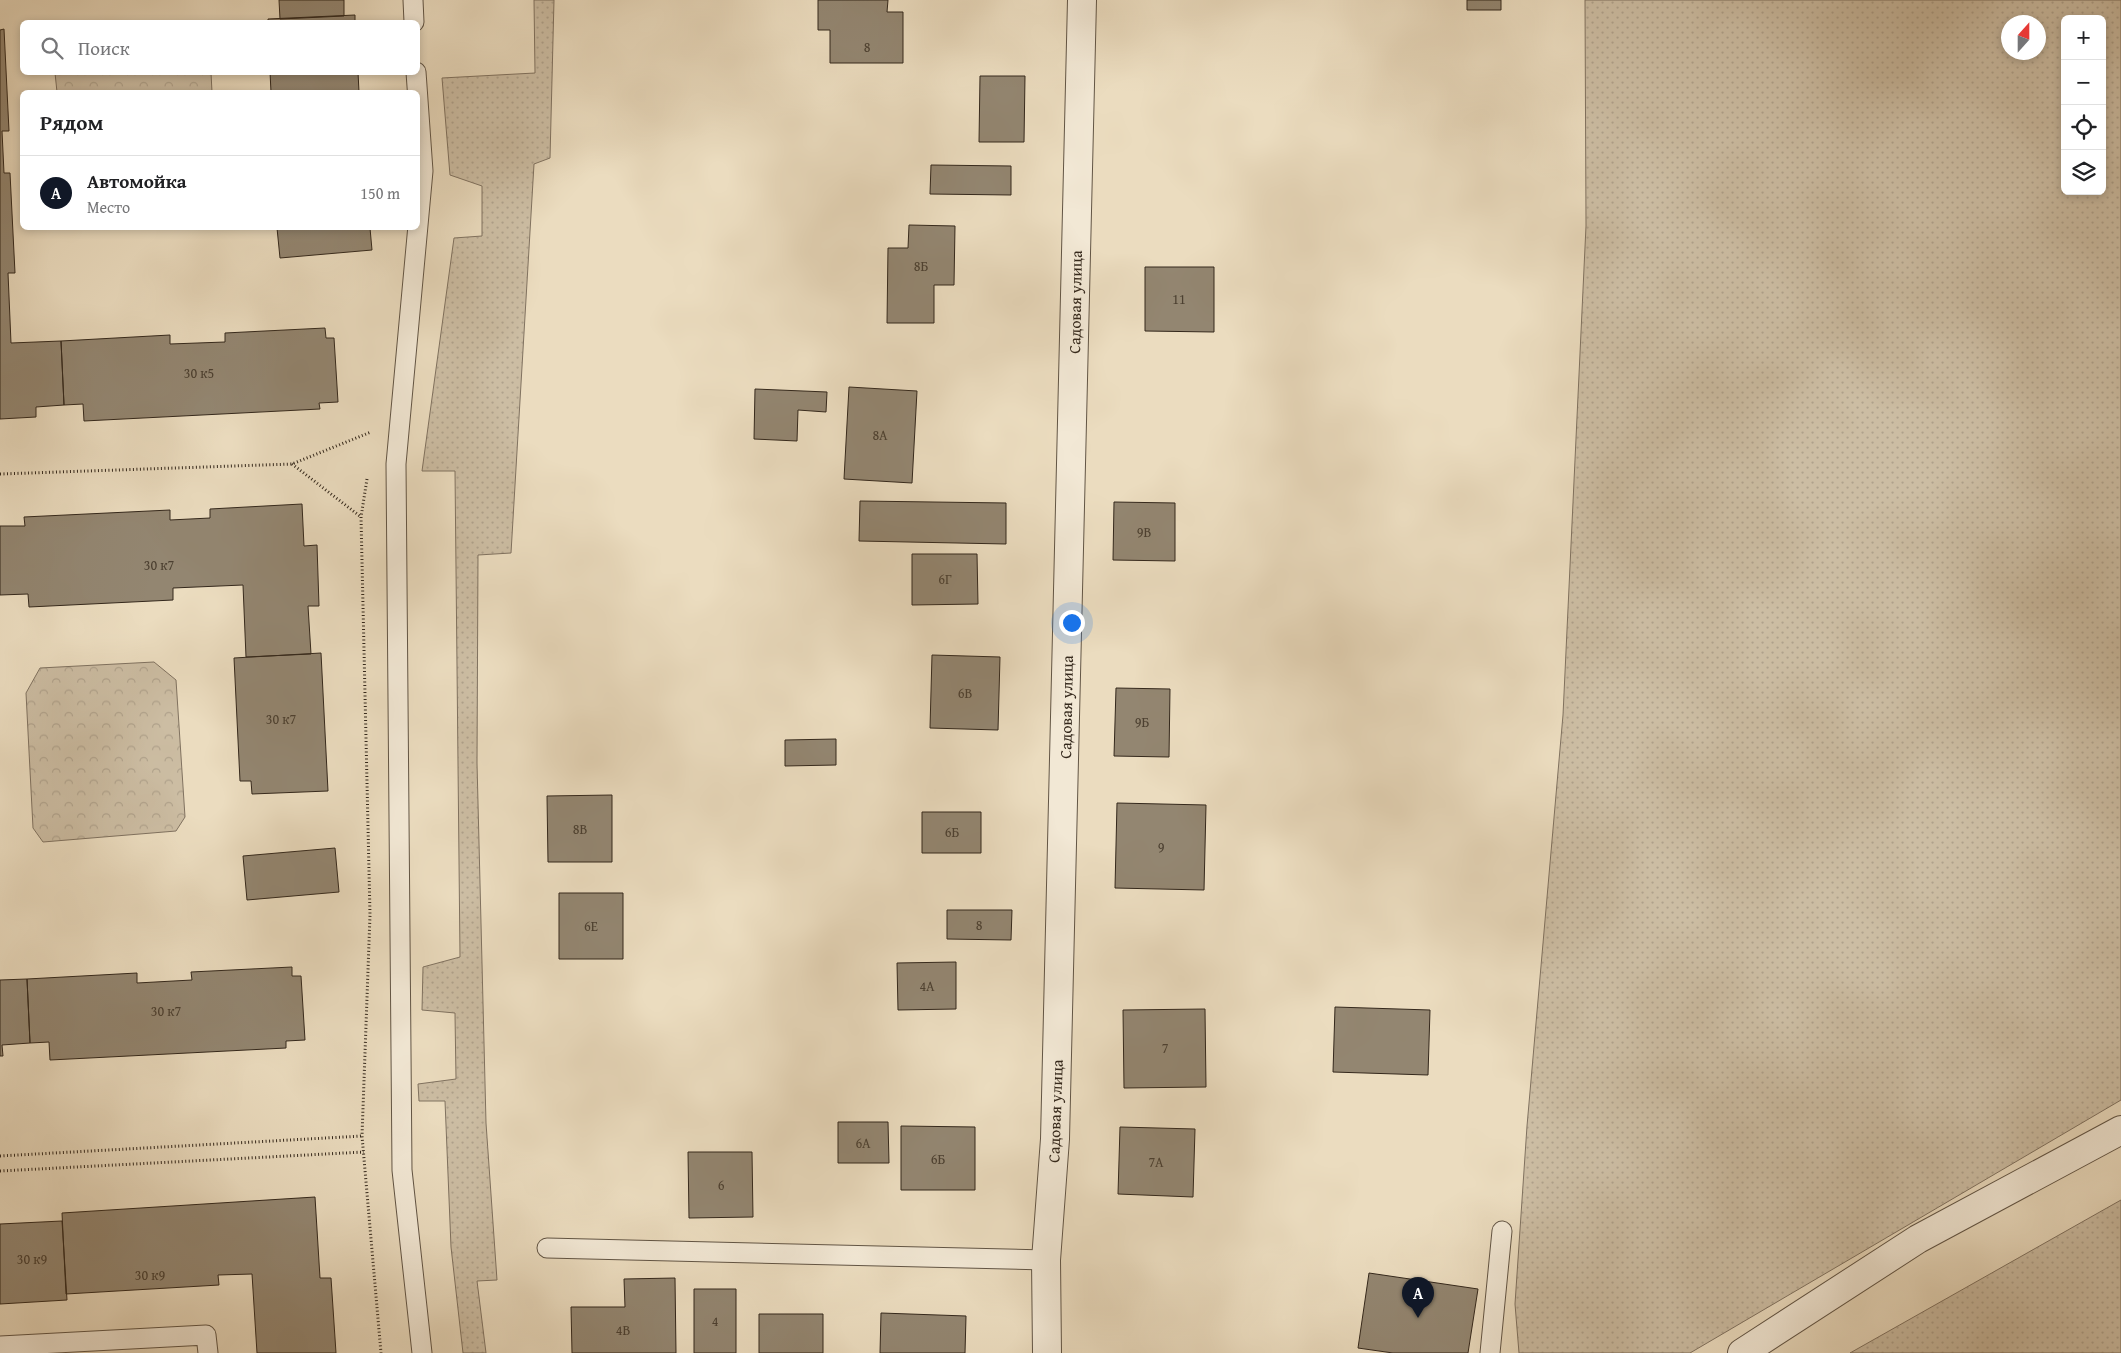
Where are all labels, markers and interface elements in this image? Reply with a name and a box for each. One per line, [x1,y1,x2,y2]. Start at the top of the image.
north arrow [2001,15,2046,60]
map controls [2061,15,2106,195]
button: + [2061,15,2106,60]
search box [20,20,420,75]
icon: search [38,34,66,62]
text: Поиск [78,34,130,62]
house number: 8 [864,37,871,57]
button: − [2061,60,2106,105]
button: locate [2061,105,2106,150]
text: Рядом [40,107,103,138]
button: layers [2061,150,2106,195]
text: Автомойка [87,167,186,195]
text: A [51,181,61,205]
text: 150 m [360,181,400,205]
text: Место [87,195,130,219]
street label: Садовая улица [1062,250,1088,354]
house number: 8Б [914,256,928,276]
house number: 11 [1172,289,1186,309]
house number: 30 к5 [184,363,214,383]
house number: 8А [872,425,888,445]
house number: 9В [1137,522,1151,542]
house number: 30 к7 [144,555,175,575]
house number: 6Г [938,569,952,589]
your location [1059,610,1085,636]
street label: Садовая улица [1053,655,1079,759]
house number: 6В [958,683,972,703]
house number: 30 к7 [266,709,297,729]
house number: 9Б [1135,712,1149,732]
house number: 8В [573,819,587,839]
house number: 6Б [945,822,959,842]
house number: 9 [1158,837,1165,857]
house number: 8 [976,915,983,935]
house number: 6Е [584,916,598,936]
house number: 4А [919,976,935,996]
house number: 30 к7 [151,1001,182,1021]
house number: 7 [1162,1038,1169,1058]
street label: Садовая улица [1041,1059,1069,1163]
house number: 6А [855,1133,871,1153]
house number: 6Б [931,1149,945,1169]
house number: 7А [1148,1152,1164,1172]
house number: 6 [718,1175,725,1195]
house number: 30 к9 [17,1249,48,1269]
house number: 30 к9 [135,1265,166,1285]
pin: A [1402,1277,1434,1318]
house number: 4 [712,1311,719,1331]
house number: 4В [616,1320,630,1340]

